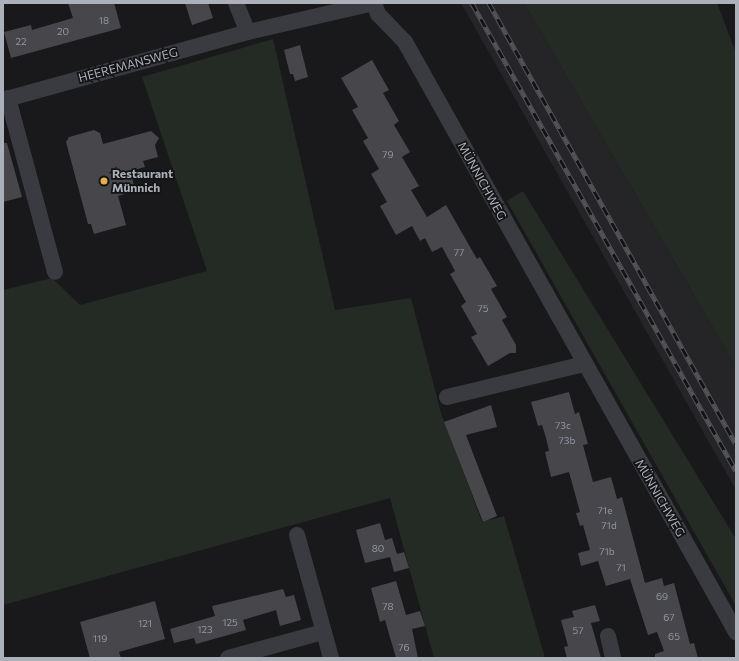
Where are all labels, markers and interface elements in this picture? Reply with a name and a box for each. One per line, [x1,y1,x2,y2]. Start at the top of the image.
house number: 18 [99,15,109,27]
house number: 20 [57,26,69,38]
house number: 22 [15,36,27,48]
street label: HEEREMANSWEG [77,45,179,85]
street label: MÜNNICHWEG [455,139,509,223]
house number: 79 [382,149,394,161]
place label: Restaurant Münnich [112,167,173,195]
marker: Restaurant Münnich [99,176,109,186]
house number: 77 [454,247,464,259]
house number: 75 [478,303,488,315]
house number: 73c [555,420,571,432]
house number: 73b [559,435,575,447]
street label: MÜNNICHWEG [632,457,688,539]
house number: 71e [598,505,612,517]
house number: 71d [601,520,617,532]
house number: 80 [372,543,384,555]
house number: 71b [599,546,615,558]
house number: 71 [616,562,626,574]
house number: 69 [656,591,668,603]
house number: 78 [382,601,394,613]
house number: 67 [663,612,675,624]
house number: 125 [222,617,238,629]
house number: 121 [138,618,152,630]
house number: 123 [197,624,213,636]
house number: 57 [572,625,584,637]
house number: 65 [668,631,680,643]
house number: 119 [93,633,107,645]
house number: 76 [398,642,410,654]

